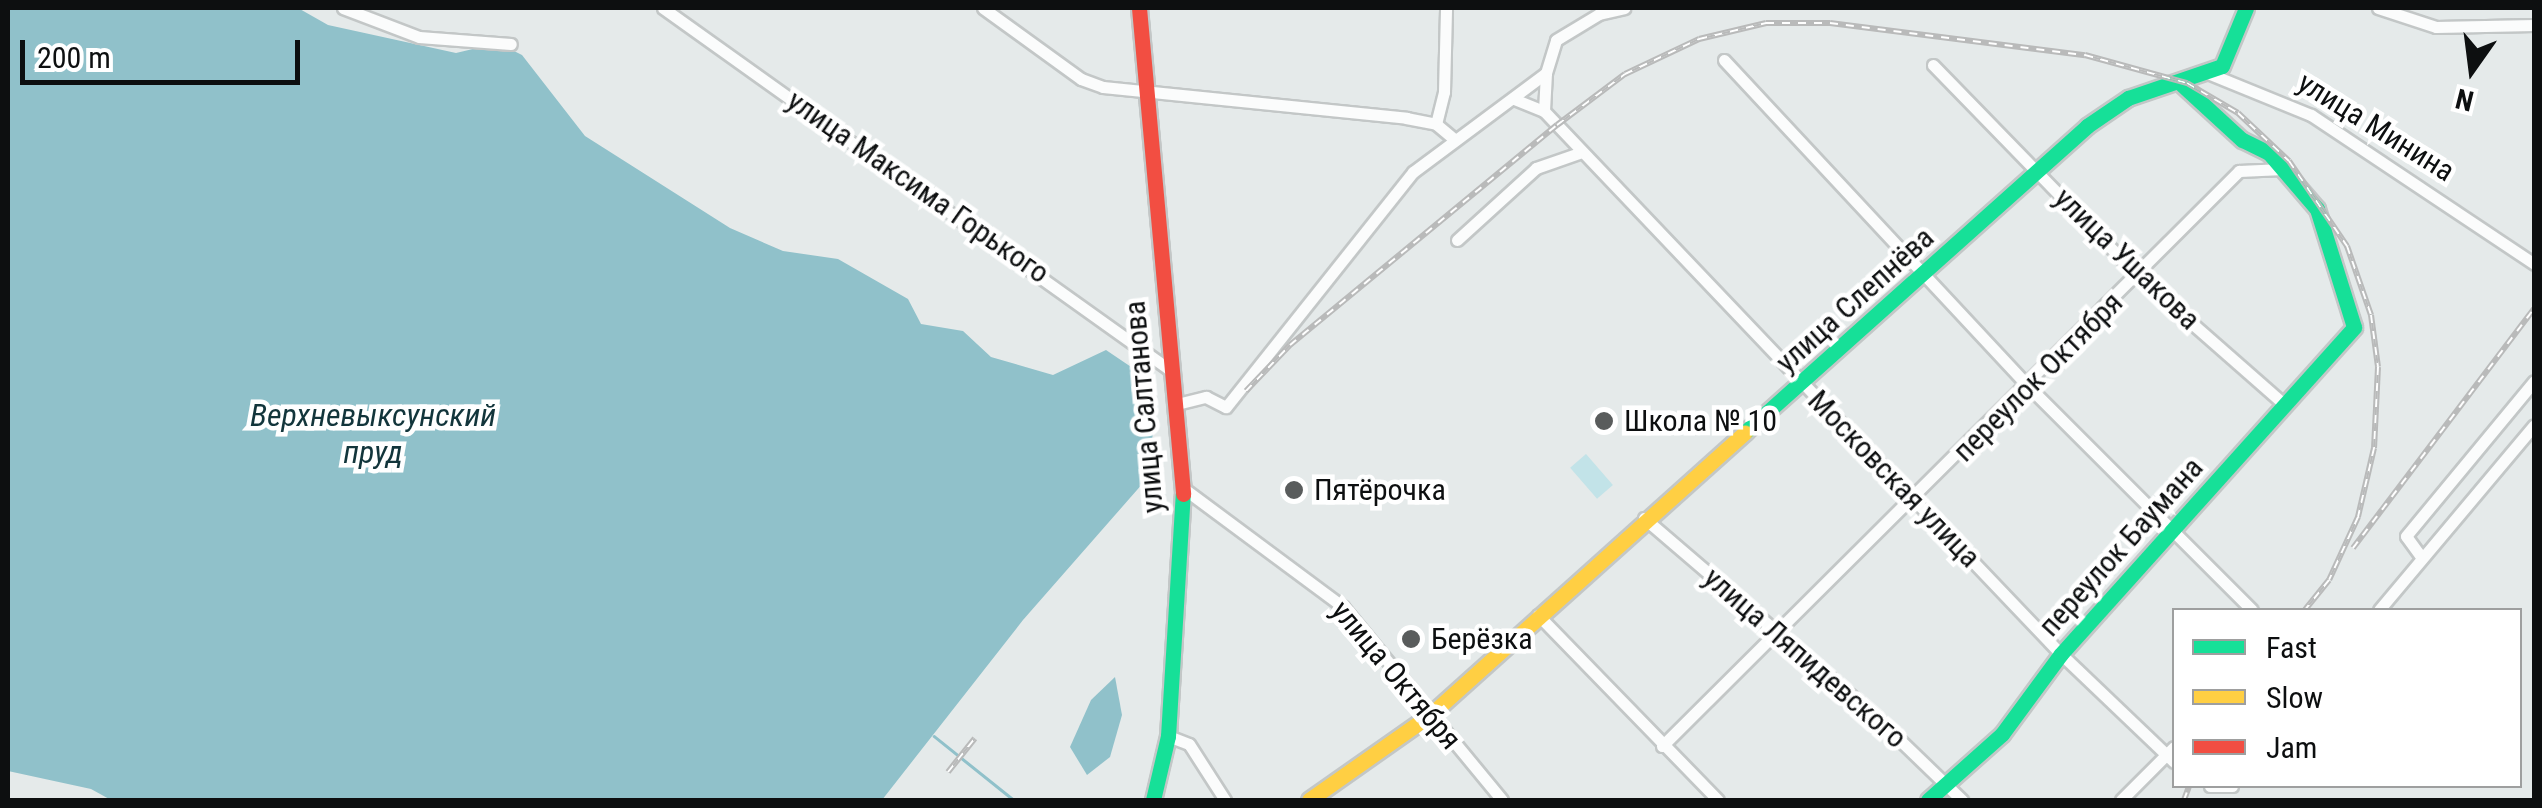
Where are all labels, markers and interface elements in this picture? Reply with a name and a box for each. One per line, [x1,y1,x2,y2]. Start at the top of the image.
scale bar [25,20,305,82]
north arrow [2422,20,2522,120]
text: 200 m [37,40,111,75]
street label: улица Минина [2291,65,2461,189]
text: N [2452,82,2477,118]
street label: улица Максима Горького [780,83,1056,291]
street label: улица Ушакова [2047,181,2207,337]
street label: улица Слепнёва [1769,220,1941,380]
street label: переулок Октября [1946,285,2130,469]
street label: улица Салтанова [1117,299,1171,515]
street label: Московская улица [1800,383,1988,575]
water label: Верхневыксунский пруд [250,397,496,472]
place label: Школа № 10 [1624,403,1777,439]
marker: Школа № 10 [1593,410,1615,432]
street label: переулок Баумана [2031,450,2211,644]
place label: Пятёрочка [1314,472,1446,508]
marker: Пятёрочка [1283,479,1305,501]
street label: улица Ляпидевского [1696,560,1914,756]
street label: улица Октября [1323,593,1469,757]
legend [2172,608,2522,788]
place label: Берёзка [1431,621,1533,657]
marker: Берёзка [1400,628,1422,650]
text: Fast [2266,630,2317,665]
text: Slow [2266,680,2323,715]
text: Jam [2266,730,2317,765]

